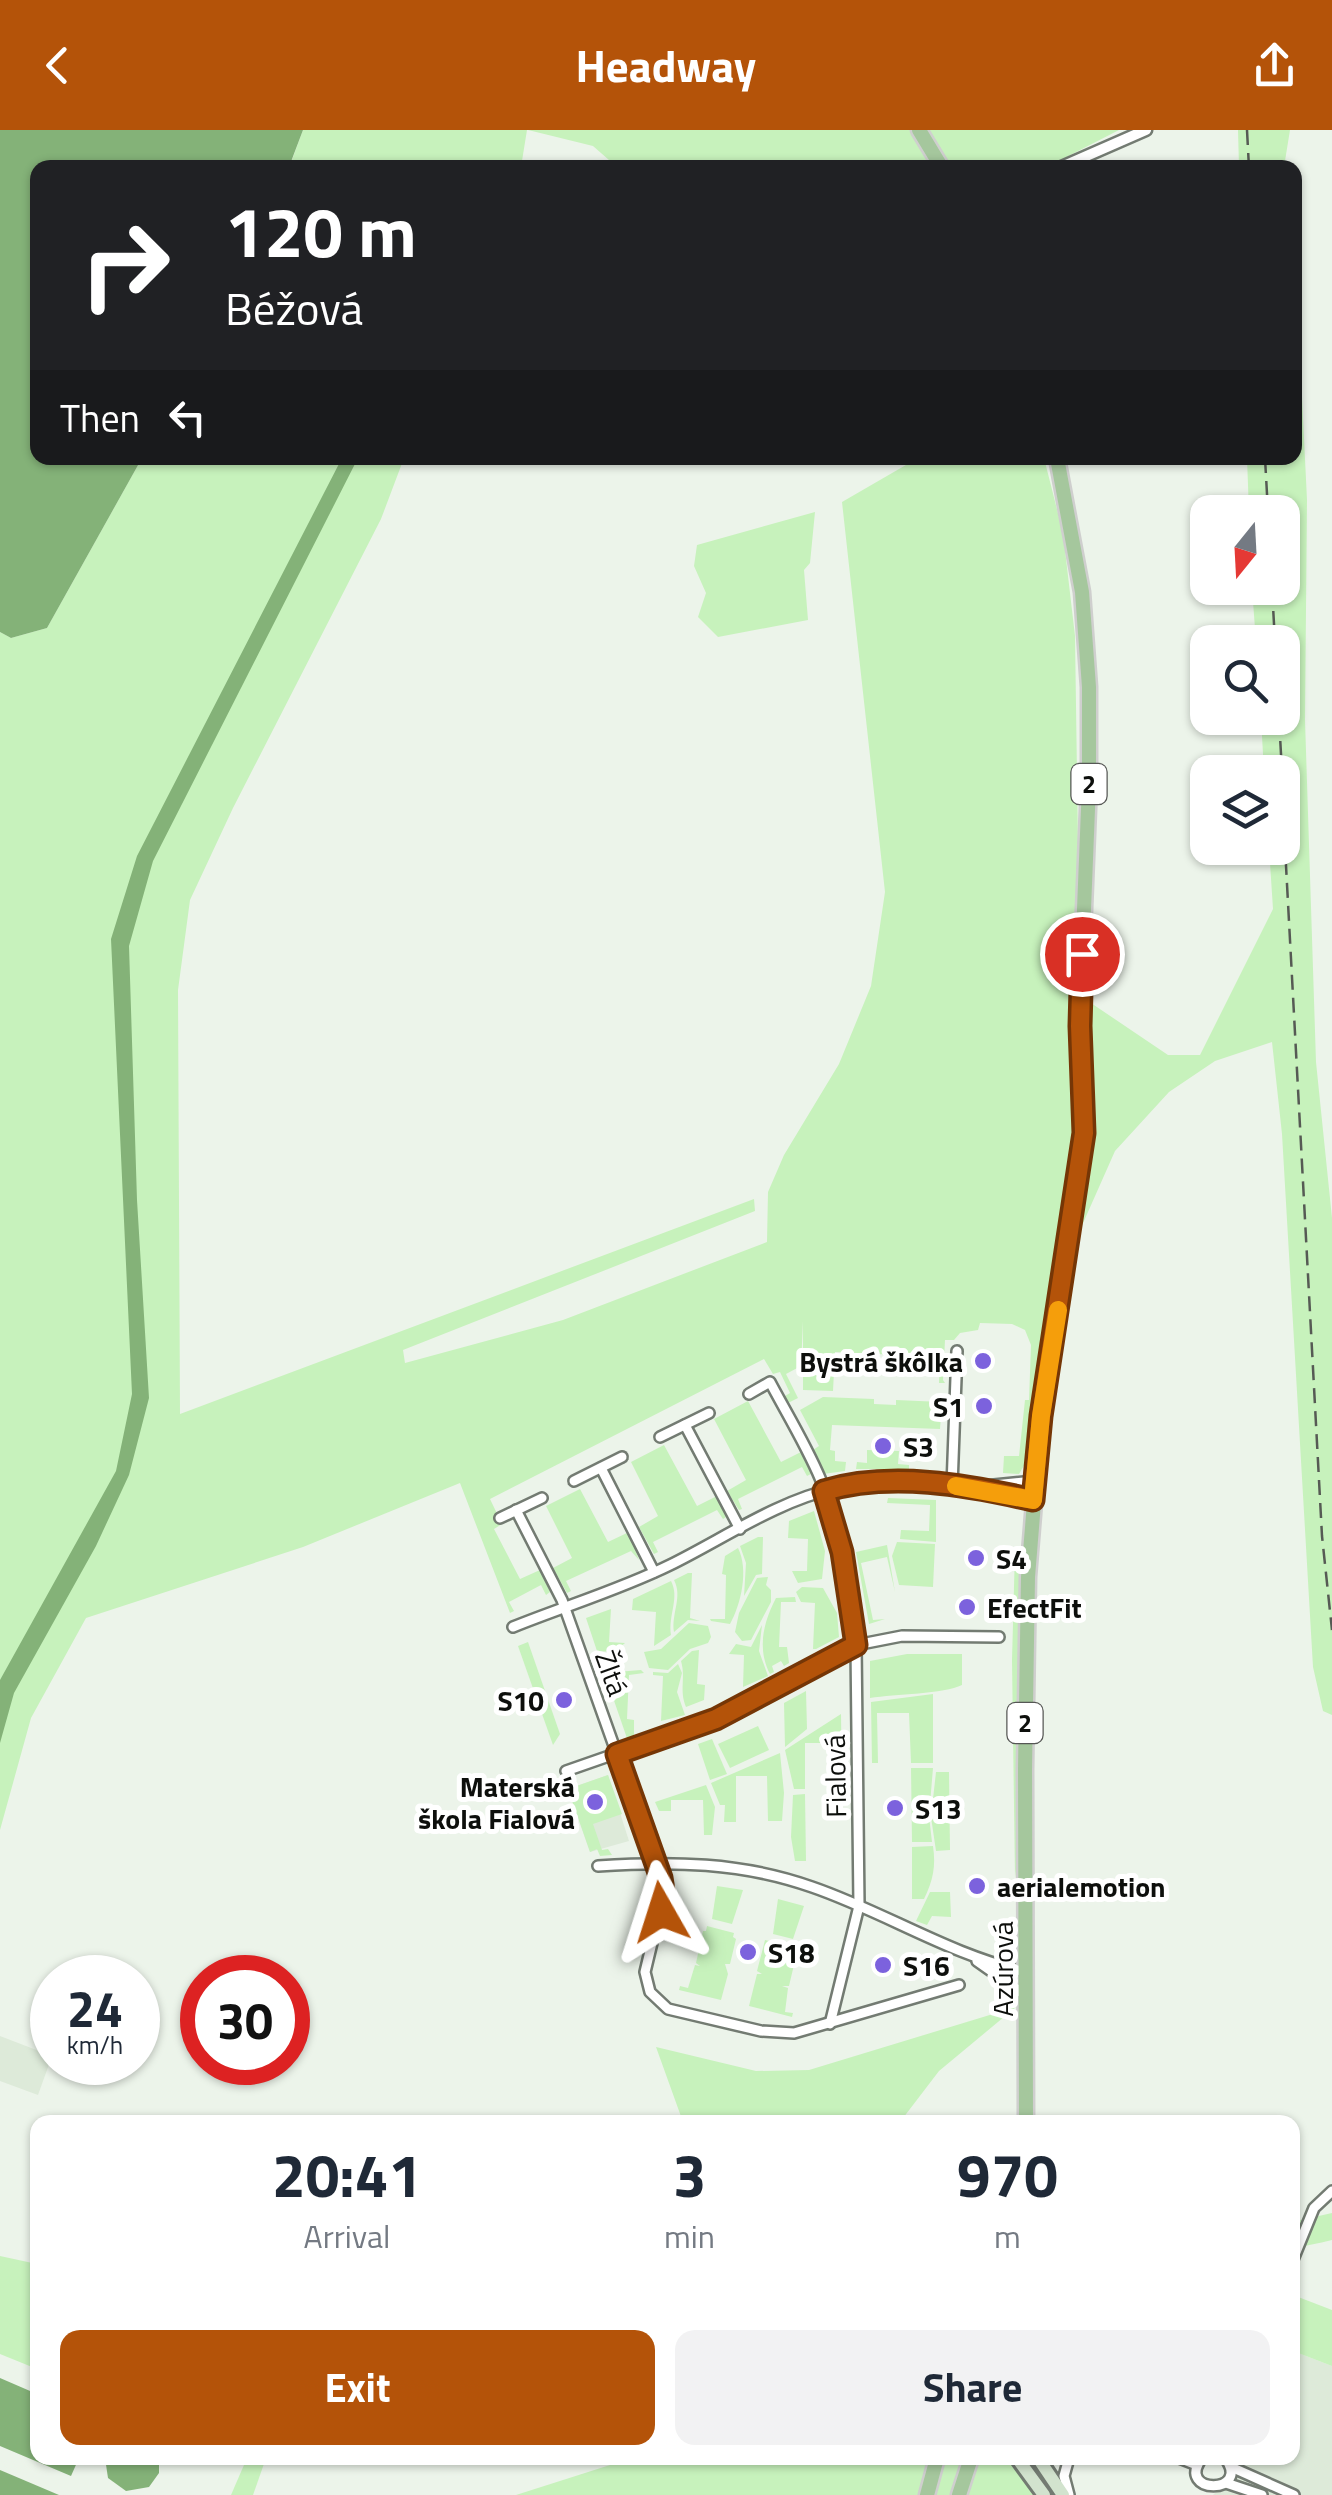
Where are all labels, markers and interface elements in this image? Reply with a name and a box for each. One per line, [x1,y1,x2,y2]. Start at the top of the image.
text: Headway [576,31,756,99]
icon: back [30,38,85,93]
icon: share [1247,38,1302,93]
text: 120 m [225,178,417,284]
icon: right [60,200,190,330]
text: Béžová [225,274,363,342]
text: Then [60,389,140,447]
icon: left [160,390,215,445]
north arrow [1190,495,1300,605]
map controls [1190,495,1300,865]
button: search [1190,625,1300,735]
button: layers [1190,755,1300,865]
road number: 2 [1072,764,1106,804]
pin [1040,912,1125,997]
icon: arrive [1055,927,1110,982]
place label: Bystrá škôlka [799,1340,963,1383]
marker: Bystrá škôlka [972,1350,994,1372]
place label: S1 [933,1385,964,1428]
marker: S1 [973,1395,995,1417]
place label: S3 [903,1425,934,1468]
marker: S3 [872,1435,894,1457]
place label: S4 [996,1537,1027,1580]
marker: S4 [965,1547,987,1569]
place label: EfectFit [987,1586,1082,1629]
marker: EfectFit [956,1596,978,1618]
street label: Žltá [584,1644,640,1702]
place label: S10 [497,1679,544,1722]
marker: S10 [553,1689,575,1711]
road number: 2 [1008,1703,1042,1743]
street label: Fialová [813,1734,857,1818]
place label: Materská škola Fialová [418,1765,575,1840]
place label: S13 [915,1787,962,1830]
marker: Materská škola Fialová [584,1791,606,1813]
marker: S13 [884,1797,906,1819]
position arrow [609,1860,713,1964]
place label: aerialemotion [997,1865,1166,1908]
marker: aerialemotion [966,1875,988,1897]
street label: Azúrová [981,1921,1024,2017]
place label: S18 [768,1931,815,1974]
marker: S18 [737,1941,759,1963]
place label: S16 [903,1944,950,1987]
marker: S16 [872,1954,894,1976]
speed limit sign: 30 [180,1955,310,2085]
text: 24 [67,1970,123,2046]
text: km/h [67,2026,123,2064]
text: 20:41 [272,2129,422,2220]
text: 3 [673,2129,706,2220]
text: 970 [957,2129,1058,2220]
text: Arrival [304,2212,390,2260]
text: min [664,2212,715,2260]
text: m [994,2212,1021,2260]
button: Exit [60,2330,655,2445]
button: Share [675,2330,1270,2445]

